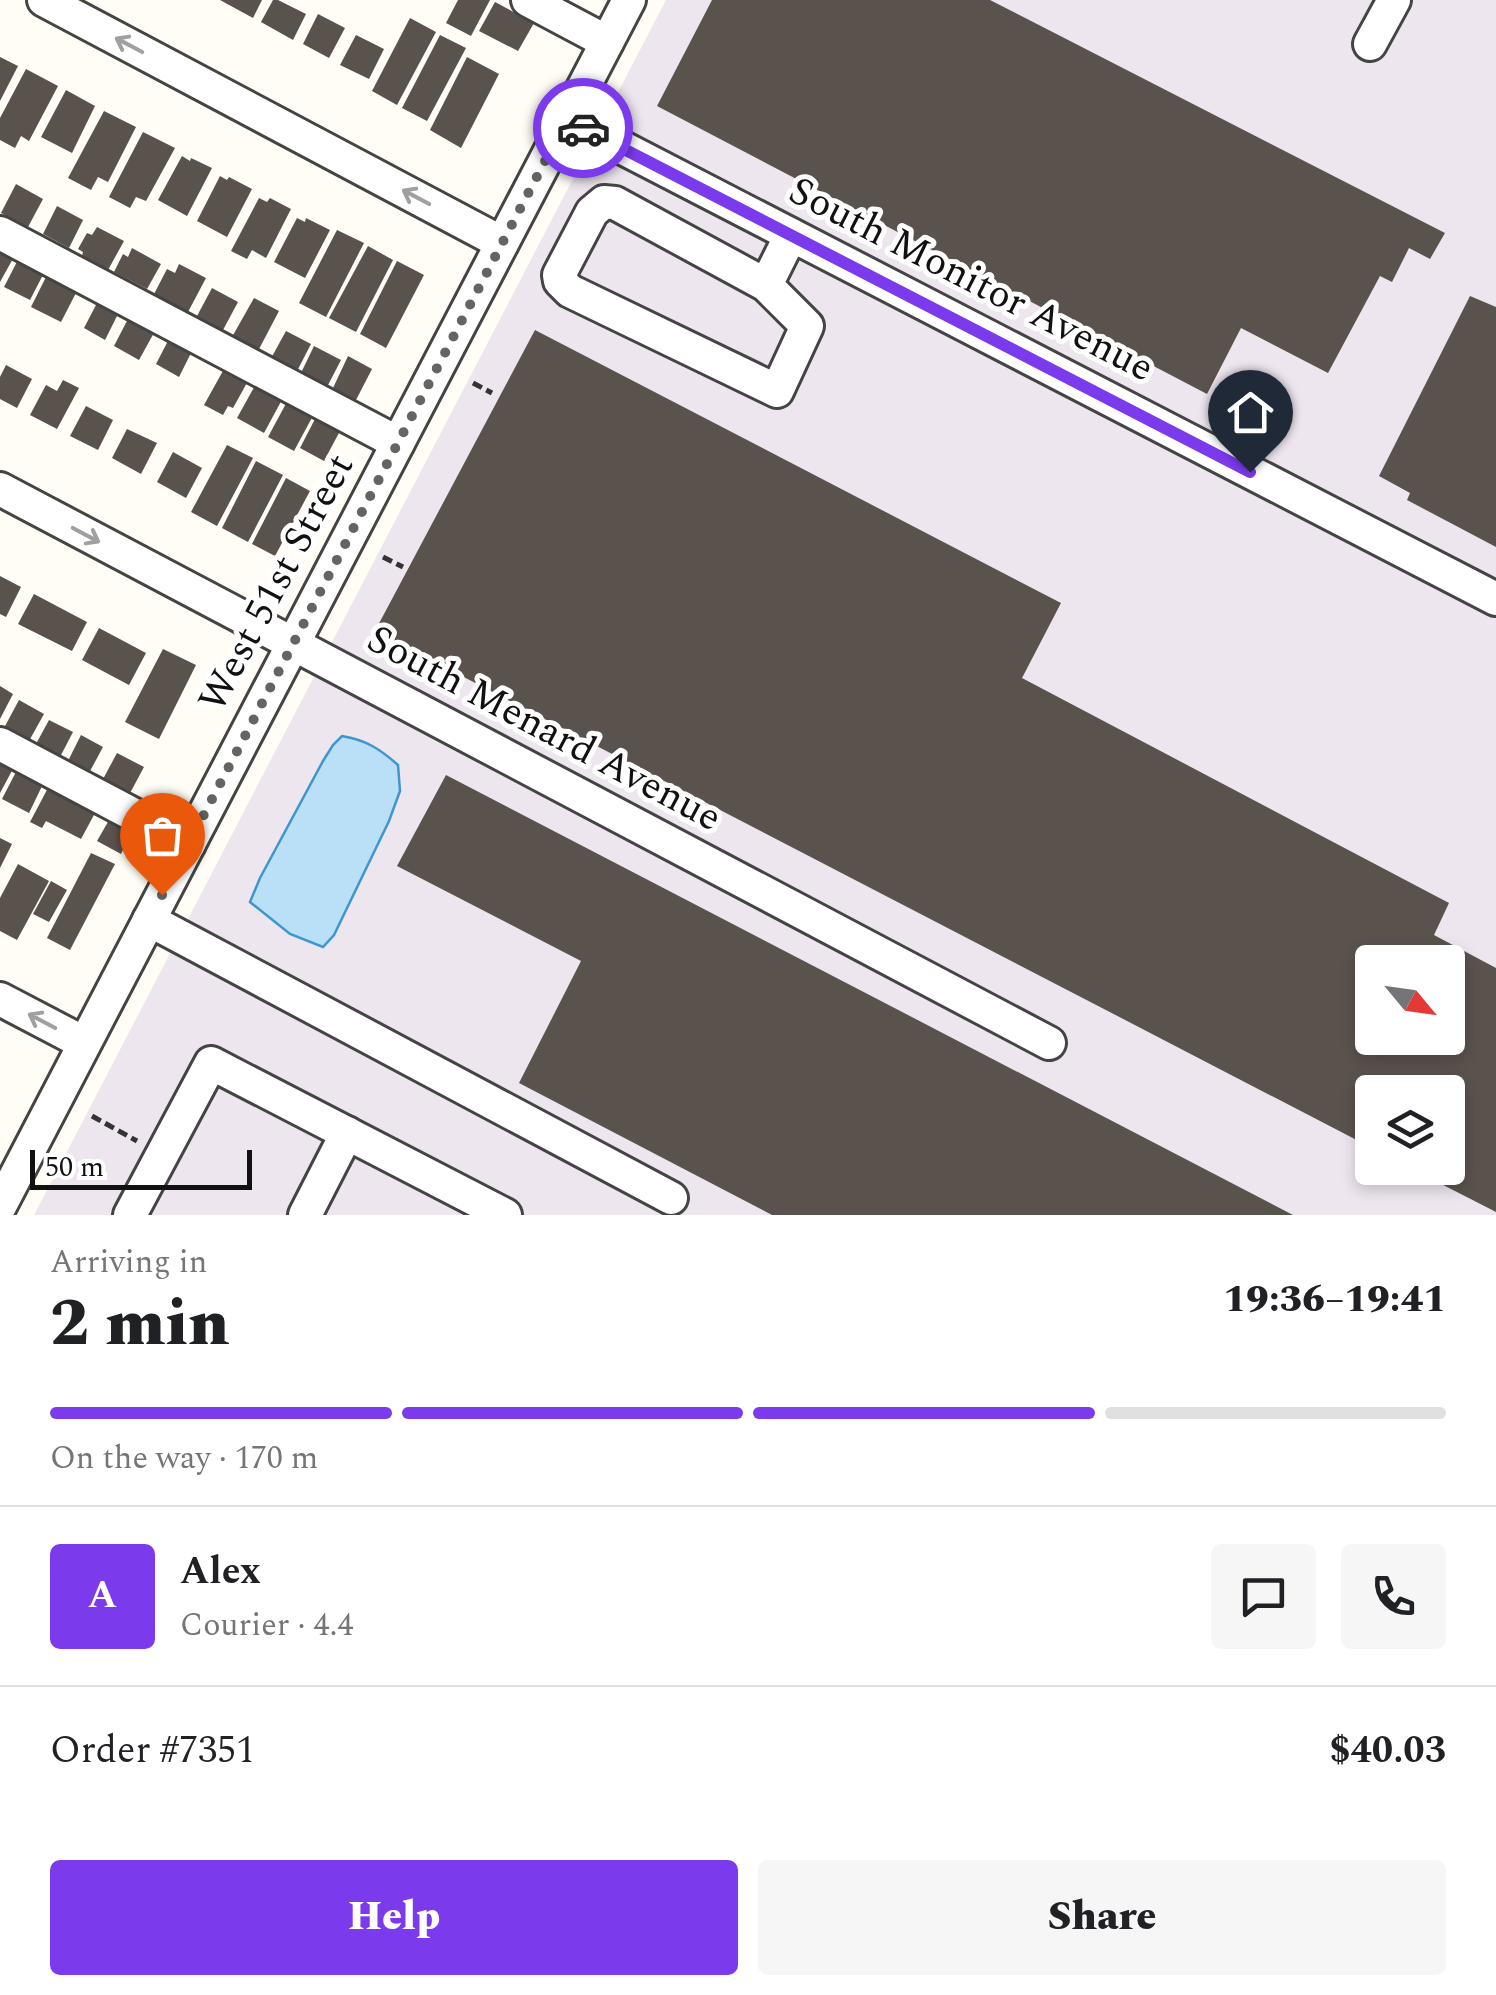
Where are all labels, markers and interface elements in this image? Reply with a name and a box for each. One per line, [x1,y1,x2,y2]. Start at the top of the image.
one-way arrow [114,35,144,54]
courier [533,78,633,178]
icon: car [556,101,611,156]
street label: South Monitor Avenue [778,161,1164,399]
one-way arrow [402,187,432,206]
pin [1208,370,1293,473]
icon: home [1223,385,1278,440]
street label: West 51st Street [183,443,371,723]
one-way arrow [71,526,101,545]
street label: South Menard Avenue [356,610,732,848]
pin [120,793,205,896]
icon: bag [135,808,190,863]
north arrow [1355,945,1465,1055]
map controls [1355,945,1465,1185]
one-way arrow [28,1011,58,1030]
button: layers [1355,1075,1465,1185]
scale bar [30,1145,252,1190]
text: 50 m [45,1146,104,1189]
text: Arriving in [50,1238,207,1287]
text: 19:36–19:41 [1223,1271,1446,1329]
text: 2 min [50,1275,230,1374]
text: On the way · 170 m [50,1434,318,1483]
text: Alex [180,1543,261,1601]
button: chat [1211,1544,1316,1649]
button: phone [1341,1544,1446,1649]
text: A [88,1567,117,1625]
text: Courier · 4.4 [180,1601,353,1650]
text: Order #7351 [50,1722,255,1780]
text: $40.03 [1329,1722,1446,1780]
button: Help [50,1860,738,1975]
button: Share [758,1860,1446,1975]

